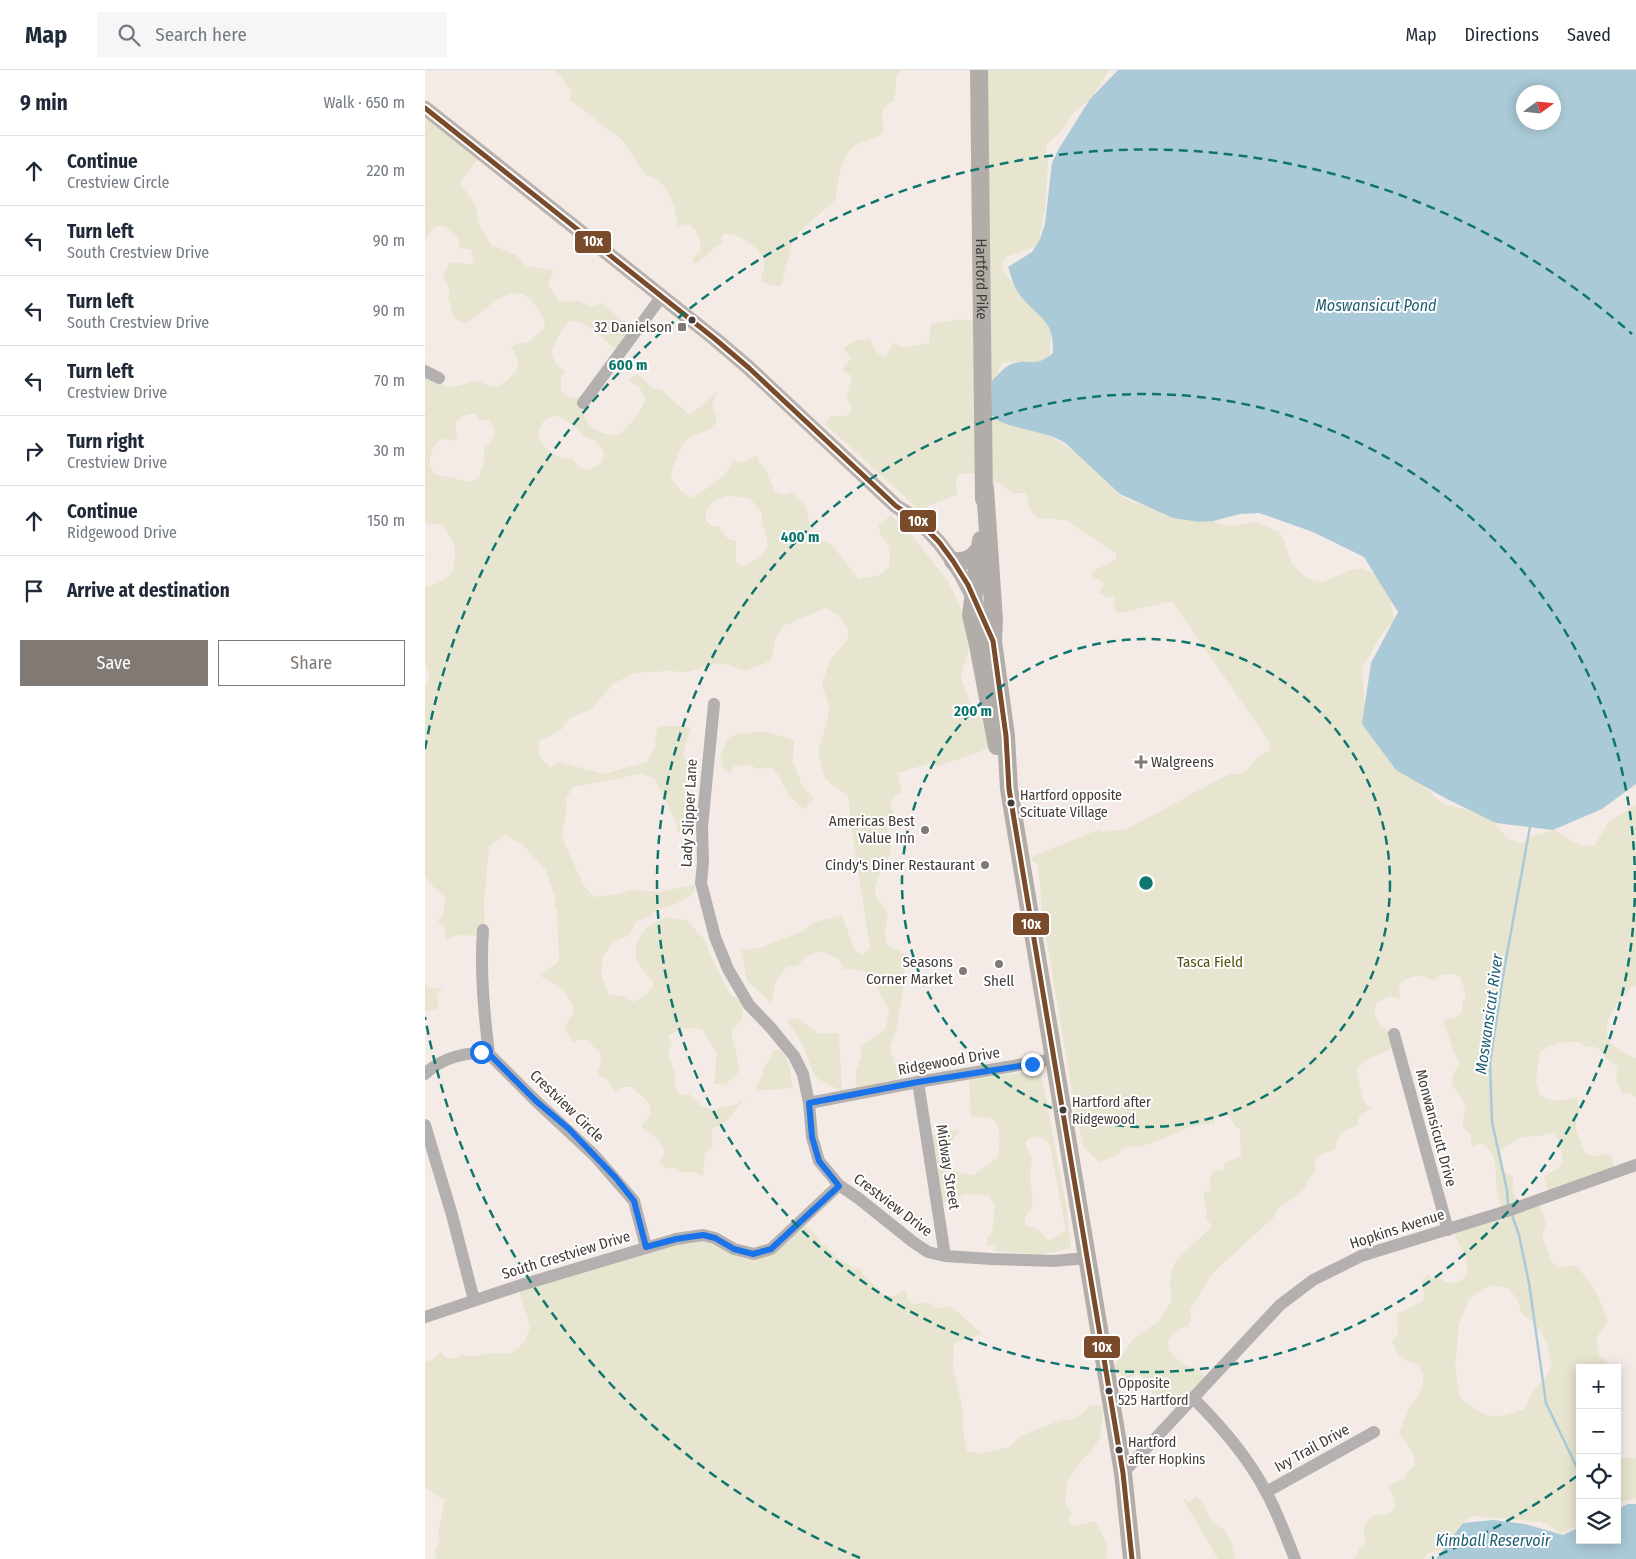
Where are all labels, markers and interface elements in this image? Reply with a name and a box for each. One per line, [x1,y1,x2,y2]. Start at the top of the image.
search box [97,12,447,57]
text: Map [25,21,67,49]
icon: search [115,21,143,49]
text: Search here [155,23,247,46]
text: Map [1405,24,1437,46]
text: Directions [1465,24,1539,46]
text: Saved [1567,24,1611,46]
north arrow [1516,85,1561,130]
text: 9 min [20,90,68,116]
text: Walk · 650 m [324,93,405,112]
text: Continue [67,150,138,173]
icon: ahead [20,157,48,185]
text: 220 m [366,161,405,180]
text: Crestview Circle [67,173,169,192]
text: Turn left [67,220,134,243]
icon: left [20,227,48,255]
line badge: 10x [574,230,612,254]
text: 90 m [373,231,405,250]
text: 10x [583,233,603,250]
street label: Hartford Pike [972,238,991,320]
text: South Crestview Drive [67,243,209,262]
text: Turn left [67,290,134,313]
water label: Moswansicut Pond [1315,296,1437,315]
icon: left [20,297,48,325]
text: 90 m [373,301,405,320]
text: South Crestview Drive [67,313,209,332]
unlabelled marker [687,315,697,325]
place label: 32 Danielson [594,318,672,336]
marker: 32 Danielson [676,321,688,333]
text: 600 m [609,356,647,374]
text: Turn left [67,360,134,383]
icon: left [20,367,48,395]
text: 70 m [374,371,405,390]
text: Crestview Drive [67,383,167,402]
text: Turn right [67,430,144,453]
icon: right [20,437,48,465]
text: 30 m [373,441,405,460]
text: Crestview Drive [67,453,167,472]
text: Continue [67,500,138,523]
icon: ahead [20,507,48,535]
line badge: 10x [899,509,937,533]
text: 150 m [367,511,405,530]
text: 10x [908,513,928,530]
text: Ridgewood Drive [67,523,177,542]
text: 400 m [781,528,819,546]
icon: arrive [20,577,48,605]
text: Arrive at destination [67,579,230,602]
button: Save [20,640,208,686]
button: Share [218,640,405,686]
text: 200 m [953,702,992,720]
place label: Walgreens [1151,753,1214,771]
marker: Walgreens [1135,756,1147,768]
street label: Lady Slipper Lane [677,758,701,868]
place label: Hartford opposite Scituate Village [1020,787,1122,821]
marker: Hartford opposite Scituate Village [1006,798,1016,808]
place label: Americas Best Value Inn [829,812,915,847]
marker: Americas Best Value Inn [919,824,931,836]
place label: Cindy's Diner Restaurant [825,856,975,874]
marker: Cindy's Diner Restaurant [979,859,991,871]
centre of rings [1137,874,1155,892]
line badge: 10x [1012,912,1050,936]
text: 10x [1021,916,1041,933]
water label: Moswansicut River [1471,952,1507,1075]
place label: Seasons Corner Market [866,953,953,988]
park label: Tasca Field [1177,953,1243,971]
marker: Shell [993,958,1005,970]
marker: Seasons Corner Market [957,965,969,977]
place label: Shell [984,972,1014,990]
route start [470,1041,493,1064]
street label: Ridgewood Drive [897,1043,1001,1079]
route end [1021,1053,1044,1076]
street label: Crestview Circle [526,1066,608,1146]
street label: Monwansicutt Drive [1412,1067,1460,1189]
place label: Hartford after Ridgewood [1072,1094,1151,1128]
marker: Hartford after Ridgewood [1058,1105,1068,1115]
street label: Midway Street [932,1123,964,1211]
street label: Crestview Drive [850,1170,936,1240]
street label: Hopkins Avenue [1347,1205,1447,1253]
street label: South Crestview Drive [500,1227,632,1283]
line badge: 10x [1083,1335,1121,1359]
text: 10x [1092,1339,1112,1356]
map controls [1576,1364,1621,1544]
button: + [1576,1364,1621,1409]
place label: Opposite 525 Hartford [1118,1375,1189,1409]
marker: Opposite 525 Hartford [1104,1386,1114,1396]
button: − [1576,1409,1621,1454]
street label: Ivy Trail Drive [1272,1420,1352,1476]
place label: Hartford after Hopkins [1128,1434,1205,1468]
marker: Hartford after Hopkins [1114,1445,1124,1455]
button: locate [1576,1454,1621,1499]
button: layers [1576,1499,1621,1544]
water label: Kimball Reservoir [1436,1531,1551,1550]

